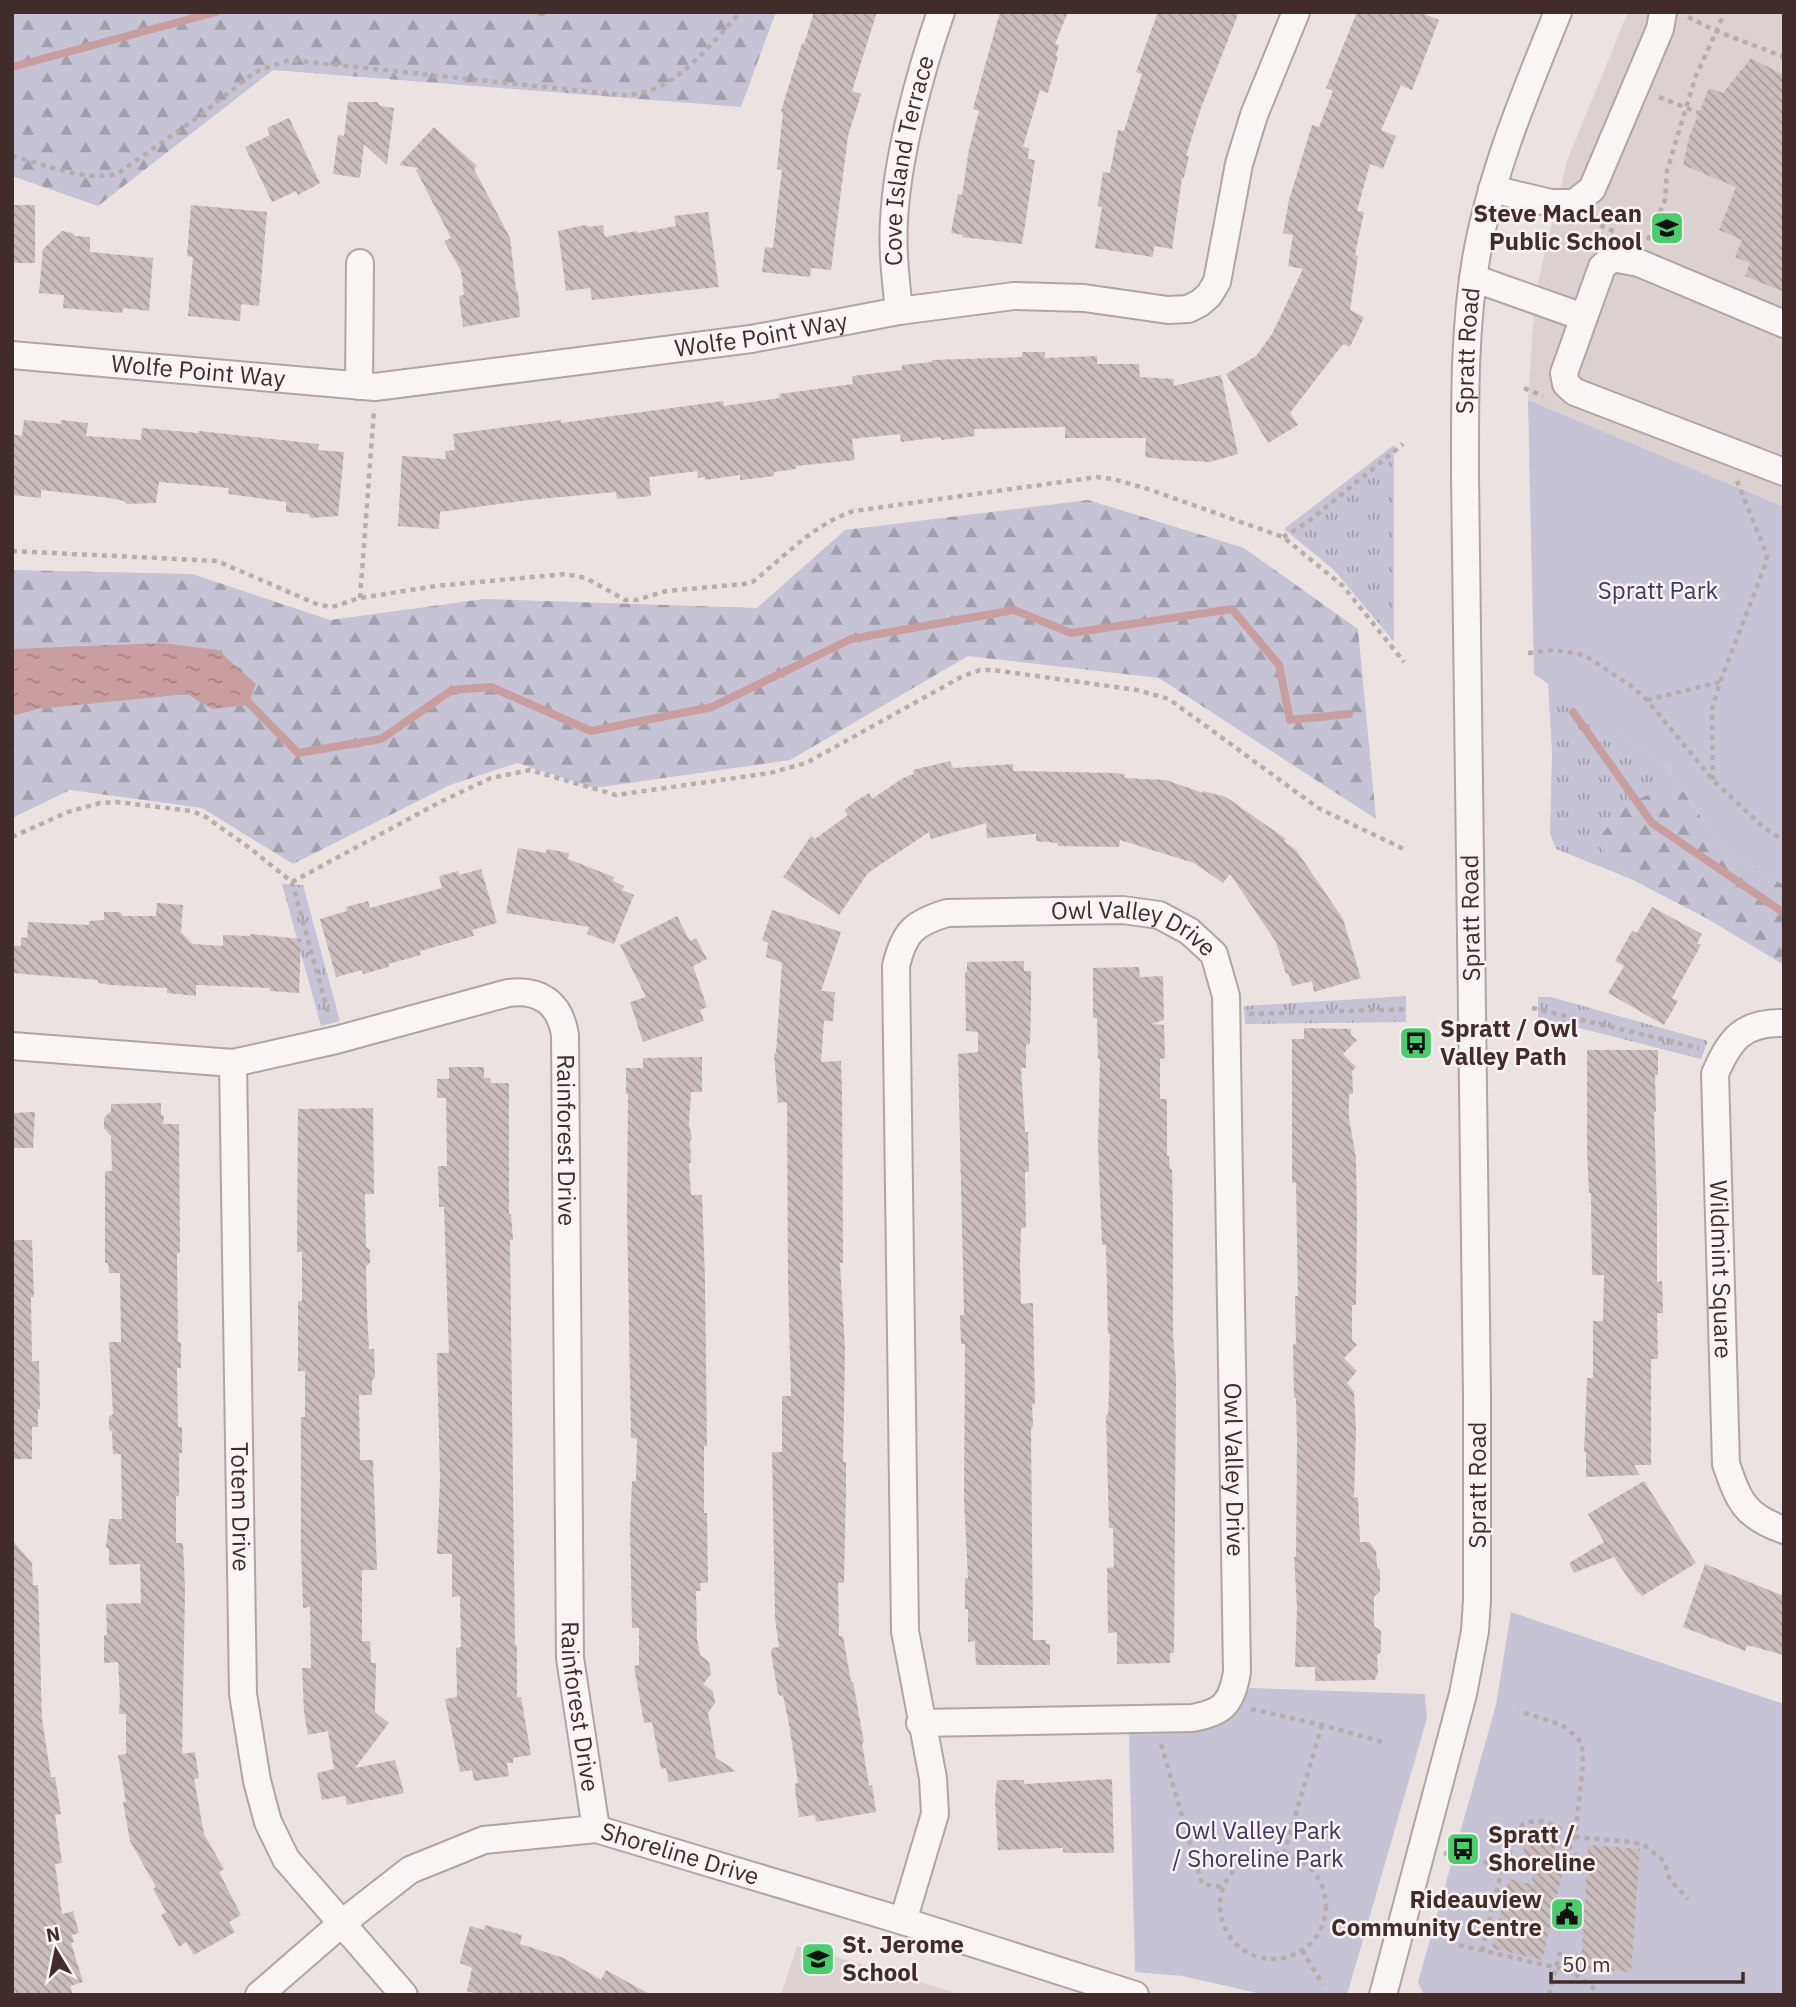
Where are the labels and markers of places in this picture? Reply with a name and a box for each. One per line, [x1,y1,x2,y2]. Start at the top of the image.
place label: Steve MacLean Public School [1473,197,1642,257]
school or university icon: Steve MacLean Public School [1648,209,1686,247]
place label: Spratt / Owl Valley Path [1440,1012,1578,1072]
bus stop icon: Spratt / Owl Valley Path [1397,1024,1435,1062]
place label: Spratt / Shoreline [1488,1818,1596,1878]
bus stop icon: Spratt / Shoreline [1444,1830,1482,1868]
place label: Rideauview Community Centre [1331,1883,1542,1943]
public building icon: Rideauview Community Centre [1548,1895,1586,1933]
place label: St. Jerome School [842,1928,964,1988]
school or university icon: St. Jerome School [799,1940,837,1978]

